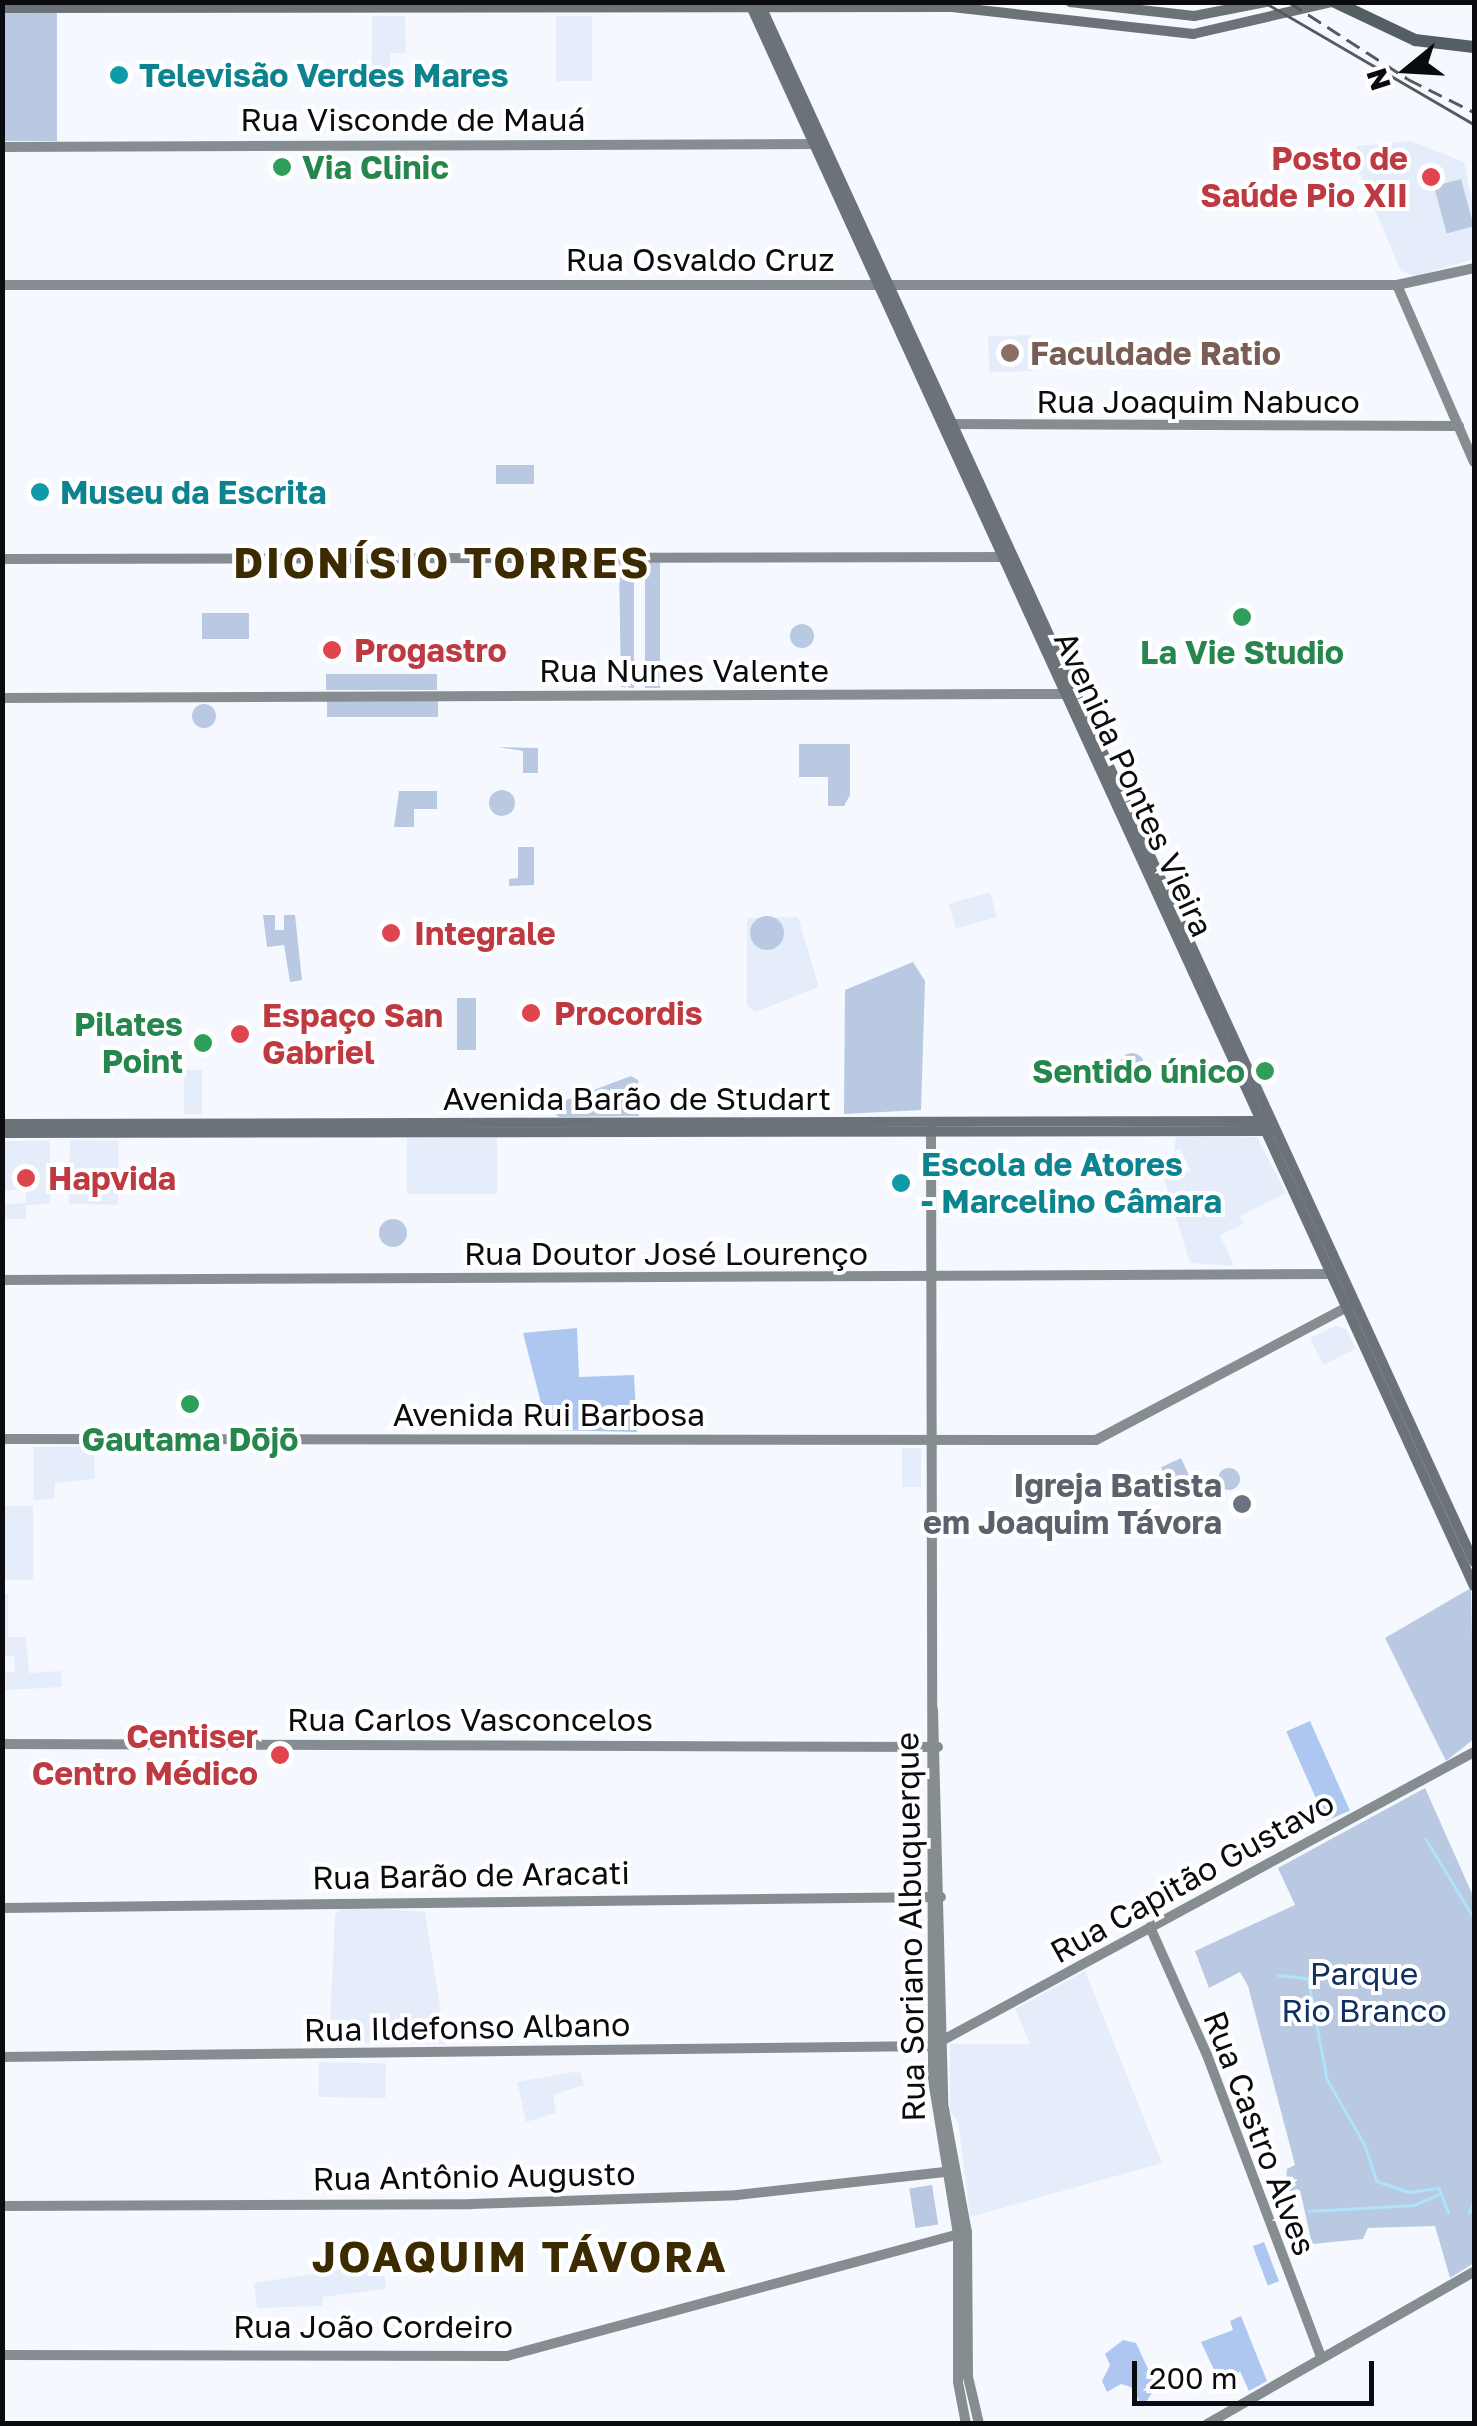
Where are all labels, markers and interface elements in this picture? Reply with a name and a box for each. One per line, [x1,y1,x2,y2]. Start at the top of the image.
north arrow [1357,20,1457,120]
place label: Televisão Verdes Mares [139,56,509,94]
marker: Televisão Verdes Mares [108,64,130,86]
text: N [1359,64,1397,95]
street label: Rua Visconde de Mauá [240,100,586,138]
place label: Posto de Saúde Pio XII [1200,140,1408,215]
place label: Via Clinic [302,148,449,186]
marker: Via Clinic [271,156,293,178]
marker: Posto de Saúde Pio XII [1418,164,1444,190]
street label: Rua Osvaldo Cruz [566,240,834,278]
place label: Faculdade Ratio [1030,334,1281,372]
marker: Faculdade Ratio [999,342,1021,364]
street label: Rua Joaquim Nabuco [1036,382,1360,420]
place label: Museu da Escrita [60,473,326,511]
marker: Museu da Escrita [29,481,51,503]
district label: DIONÍSIO TORRES [233,537,651,587]
marker: La Vie Studio [1231,606,1253,628]
street label: Avenida Pontes Vieira [1046,625,1222,943]
place label: Progastro [354,631,507,669]
place label: La Vie Studio [1140,633,1344,671]
marker: Progastro [319,637,345,663]
street label: Rua Nunes Valente [539,651,829,689]
place label: Integrale [414,914,556,952]
marker: Integrale [378,920,404,946]
place label: Procordis [554,994,703,1032]
place label: Espaço San Gabriel [262,997,443,1072]
marker: Procordis [518,1000,544,1026]
place label: Pilates Point [74,1006,183,1081]
marker: Espaço San Gabriel [227,1021,253,1047]
marker: Pilates Point [192,1032,214,1054]
place label: Sentido único [1032,1052,1245,1090]
marker: Sentido único [1254,1060,1276,1082]
street label: Avenida Barão de Studart [443,1079,831,1117]
place label: Escola de Atores - Marcelino Câmara [921,1146,1222,1221]
place label: Hapvida [48,1159,176,1197]
marker: Hapvida [13,1165,39,1191]
marker: Escola de Atores - Marcelino Câmara [890,1172,912,1194]
street label: Rua Doutor José Lourenço [464,1234,868,1272]
marker: Gautama Dōjō [179,1393,201,1415]
street label: Avenida Rui Barbosa [393,1395,705,1433]
place label: Gautama Dōjō [81,1420,299,1458]
place label: Igreja Batista em Joaquim Távora [923,1467,1222,1542]
marker: Igreja Batista em Joaquim Távora [1231,1493,1253,1515]
street label: Rua Carlos Vasconcelos [287,1700,653,1738]
place label: Centiser Centro Médico [32,1718,258,1793]
street label: Rua Soriano Albuquerque [887,1732,933,2122]
marker: Centiser Centro Médico [267,1742,293,1768]
street label: Rua Capitão Gustavo [1043,1783,1341,1971]
street label: Rua Barão de Aracati [312,1853,630,1897]
park label: Parque Rio Branco [1281,1955,1447,2030]
street label: Rua Ildefonso Albano [303,2005,631,2049]
street label: Rua Castro Alves [1196,2005,1324,2261]
street label: Rua Antônio Augusto [312,2154,636,2198]
district label: JOAQUIM TÁVORA [312,2231,728,2281]
street label: Rua João Cordeiro [233,2307,513,2345]
scale bar [1137,2341,1380,2403]
text: 200 m [1149,2360,1238,2396]

